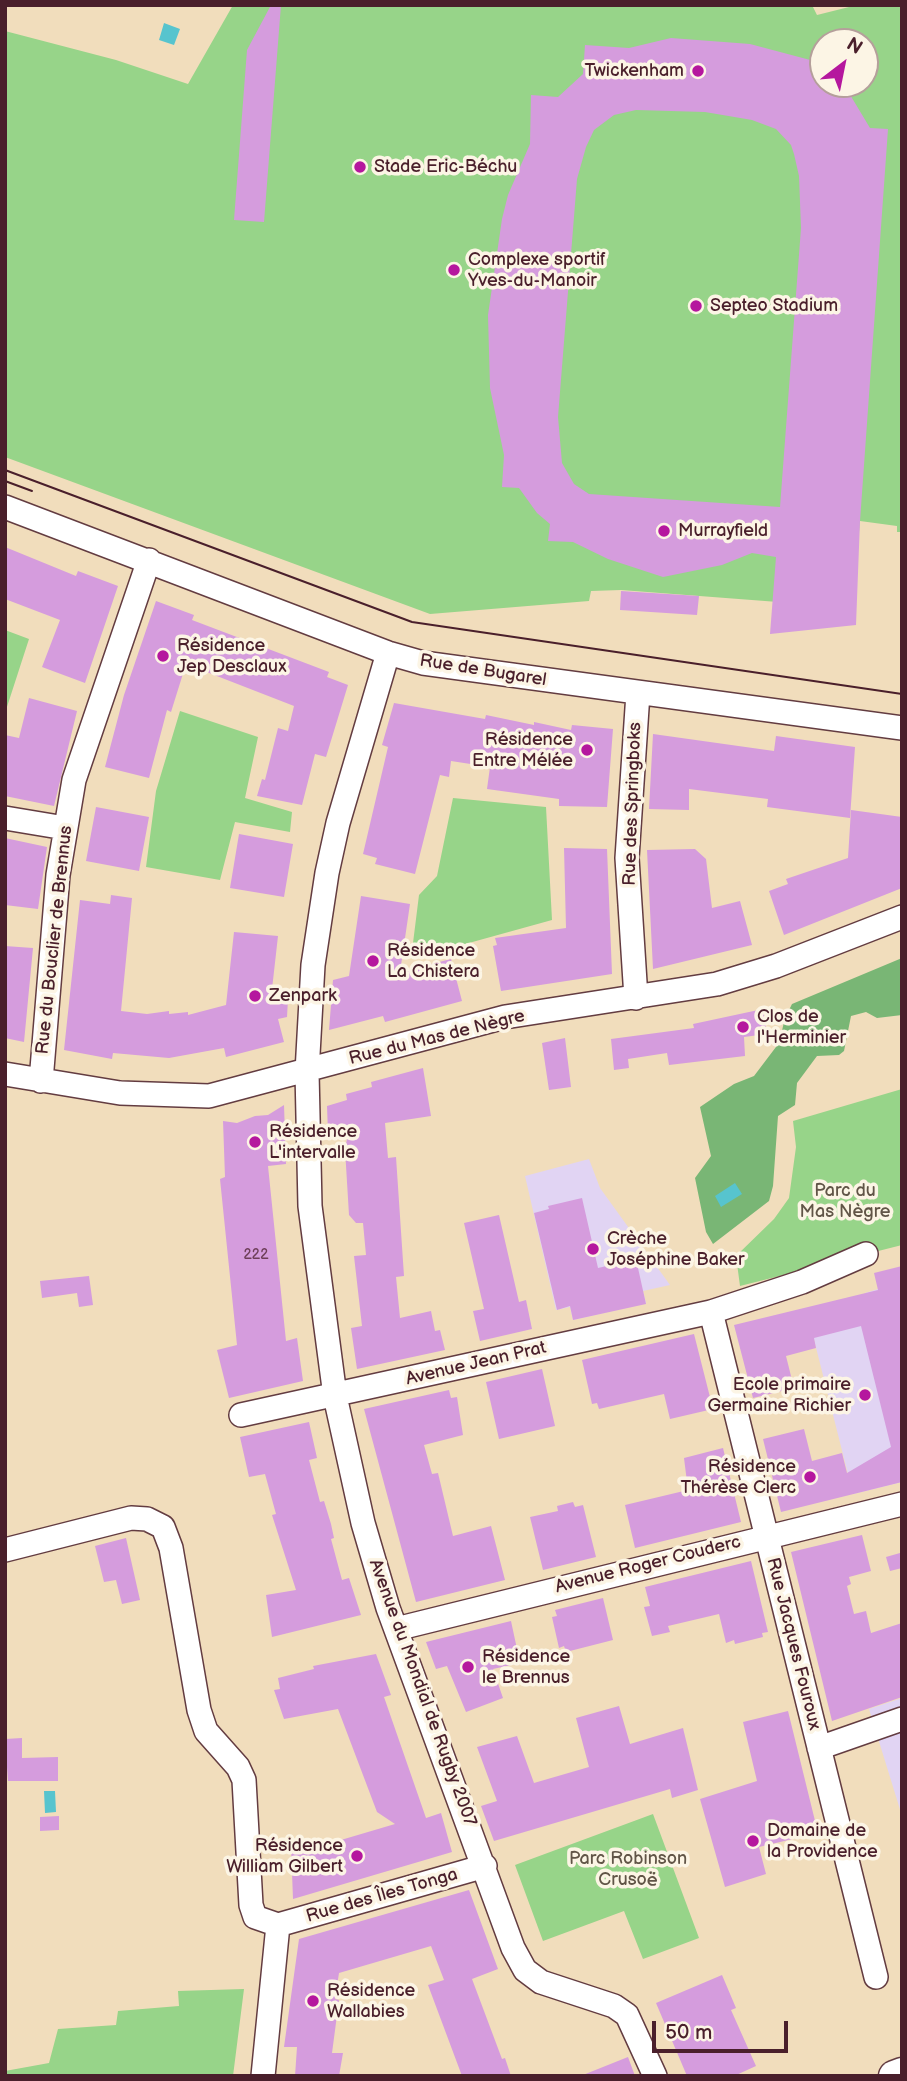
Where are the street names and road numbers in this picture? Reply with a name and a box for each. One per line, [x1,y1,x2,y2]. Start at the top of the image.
street label: Rue de Bugarel [418,650,548,692]
street label: Rue des Springboks [619,722,647,886]
street label: Rue du Bouclier de Brennus [32,825,78,1055]
street label: Rue du Mas de Nègre [347,1006,527,1070]
street label: Avenue Jean Prat [404,1337,548,1391]
street label: Avenue Roger Couderc [553,1532,743,1598]
street label: Rue Jacques Fouroux [761,1556,825,1732]
street label: Avenue du Mondial de Rugby 2007 [364,1557,480,1829]
street label: Rue des Îles Tonga [304,1864,460,1928]

